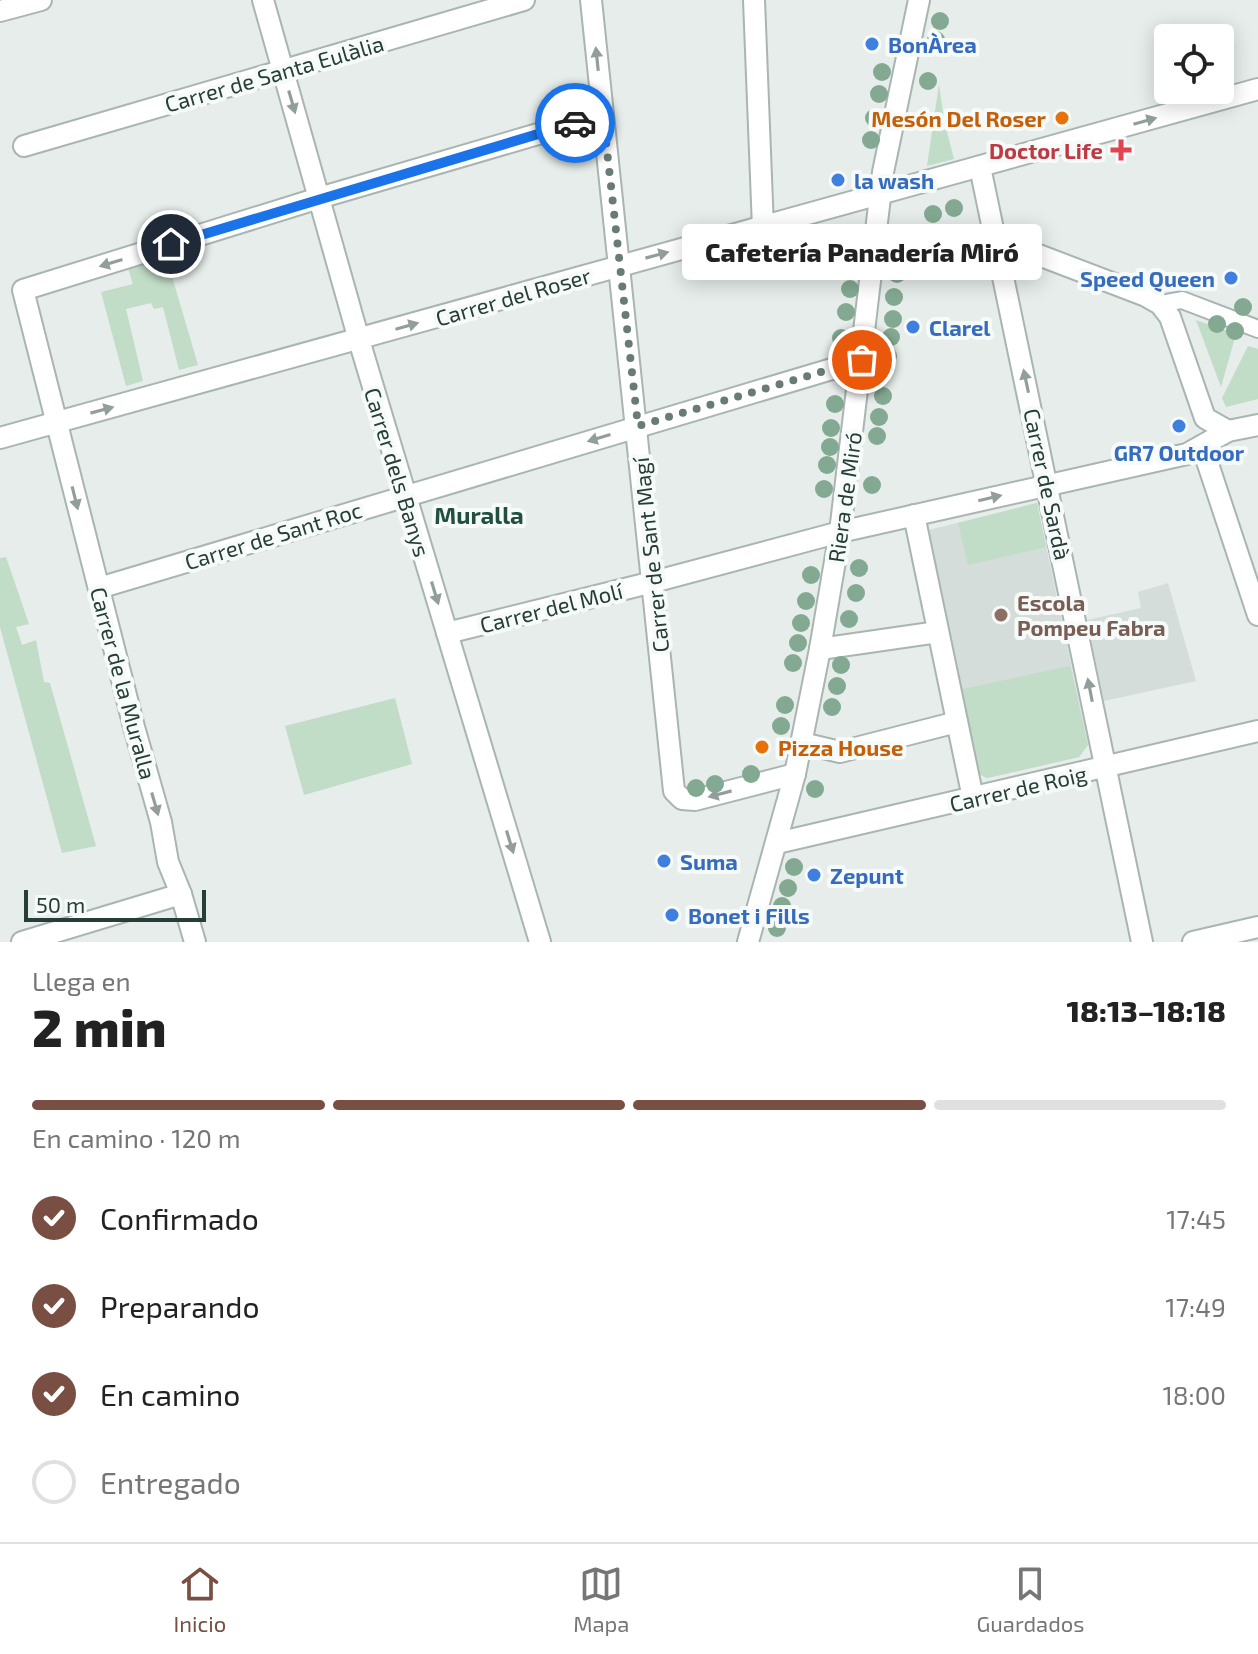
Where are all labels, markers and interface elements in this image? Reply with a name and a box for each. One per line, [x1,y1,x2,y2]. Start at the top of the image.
map controls [1154,24,1234,104]
button: locate [1154,24,1234,104]
street label: Carrer de Santa Eulàlia [162,29,386,117]
place label: BonÀrea [888,31,977,57]
marker: BonÀrea [863,35,881,53]
one-way arrow [591,46,604,71]
courier [535,83,615,163]
one-way arrow [286,90,299,114]
icon: car [553,101,597,145]
place label: Mesón Del Roser [871,105,1047,131]
marker: Mesón Del Roser [1053,109,1071,127]
one-way arrow [1133,114,1157,127]
place label: Doctor Life [989,137,1103,163]
marker: Doctor Life [1110,139,1132,161]
place label: la wash [854,167,934,193]
marker: la wash [829,171,847,189]
pin [137,210,205,278]
icon: home [149,222,193,266]
callout: Cafetería Panadería Miró [682,224,1042,280]
text: Cafetería Panadería Miró [705,236,1019,267]
one-way arrow [645,249,670,261]
one-way arrow [98,257,122,270]
street label: Carrer del Roser [432,261,594,331]
place label: Speed Queen [1080,265,1215,292]
marker: Speed Queen [1222,269,1240,287]
place label: Clarel [929,314,991,340]
marker: Clarel [904,318,922,336]
one-way arrow [395,319,419,332]
pin [828,326,896,394]
icon: bag [840,338,884,382]
one-way arrow [1019,368,1032,393]
street label: Carrer dels Banys [360,384,436,560]
one-way arrow [91,403,115,416]
street label: Carrer de Sardà [1019,406,1077,562]
marker: GR7 Outdoor [1170,417,1188,435]
street label: Riera de Miró [822,430,866,564]
one-way arrow [587,432,611,445]
place label: GR7 Outdoor [1114,439,1245,465]
street label: Carrer de Sant Magí [627,455,673,654]
one-way arrow [70,486,82,511]
one-way arrow [978,491,1003,504]
street label: Carrer de Sant Roc [181,496,365,574]
district label: Muralla [434,500,524,529]
street label: Carrer del Molí [477,576,627,637]
one-way arrow [429,582,442,606]
street label: Carrer de la Muralla [86,584,162,782]
place label: Escola Pompeu Fabra [1017,589,1166,640]
marker: Escola Pompeu Fabra [992,606,1010,624]
one-way arrow [1083,678,1096,703]
place label: Pizza House [778,734,903,760]
marker: Pizza House [753,738,771,756]
street label: Carrer de Roig [947,760,1089,816]
one-way arrow [707,788,732,800]
one-way arrow [150,791,162,816]
one-way arrow [504,831,517,855]
place label: Suma [680,848,738,874]
marker: Suma [655,852,673,870]
place label: Zepunt [830,862,904,888]
marker: Zepunt [805,866,823,884]
scale bar [24,886,206,922]
text: 50 m [36,891,85,917]
place label: Bonet i Fills [688,902,810,928]
marker: Bonet i Fills [663,906,681,924]
text: Llega en [32,965,131,996]
text: 18:13–18:18 [1066,992,1226,1028]
text: 2 min [32,995,167,1057]
text: En camino · 120 m [32,1122,241,1153]
icon: check [32,1196,76,1240]
text: Confirmado [100,1200,259,1236]
text: 17:45 [1166,1203,1226,1234]
icon: check [32,1284,76,1328]
text: Preparando [100,1288,259,1324]
text: 17:49 [1165,1291,1226,1322]
icon: check [32,1372,76,1416]
text: En camino [100,1376,240,1412]
text: 18:00 [1162,1379,1226,1410]
text: Entregado [100,1464,241,1500]
tab: Inicio [174,1562,226,1636]
tab: Mapa [573,1562,629,1636]
tab: Guardados [976,1562,1084,1636]

